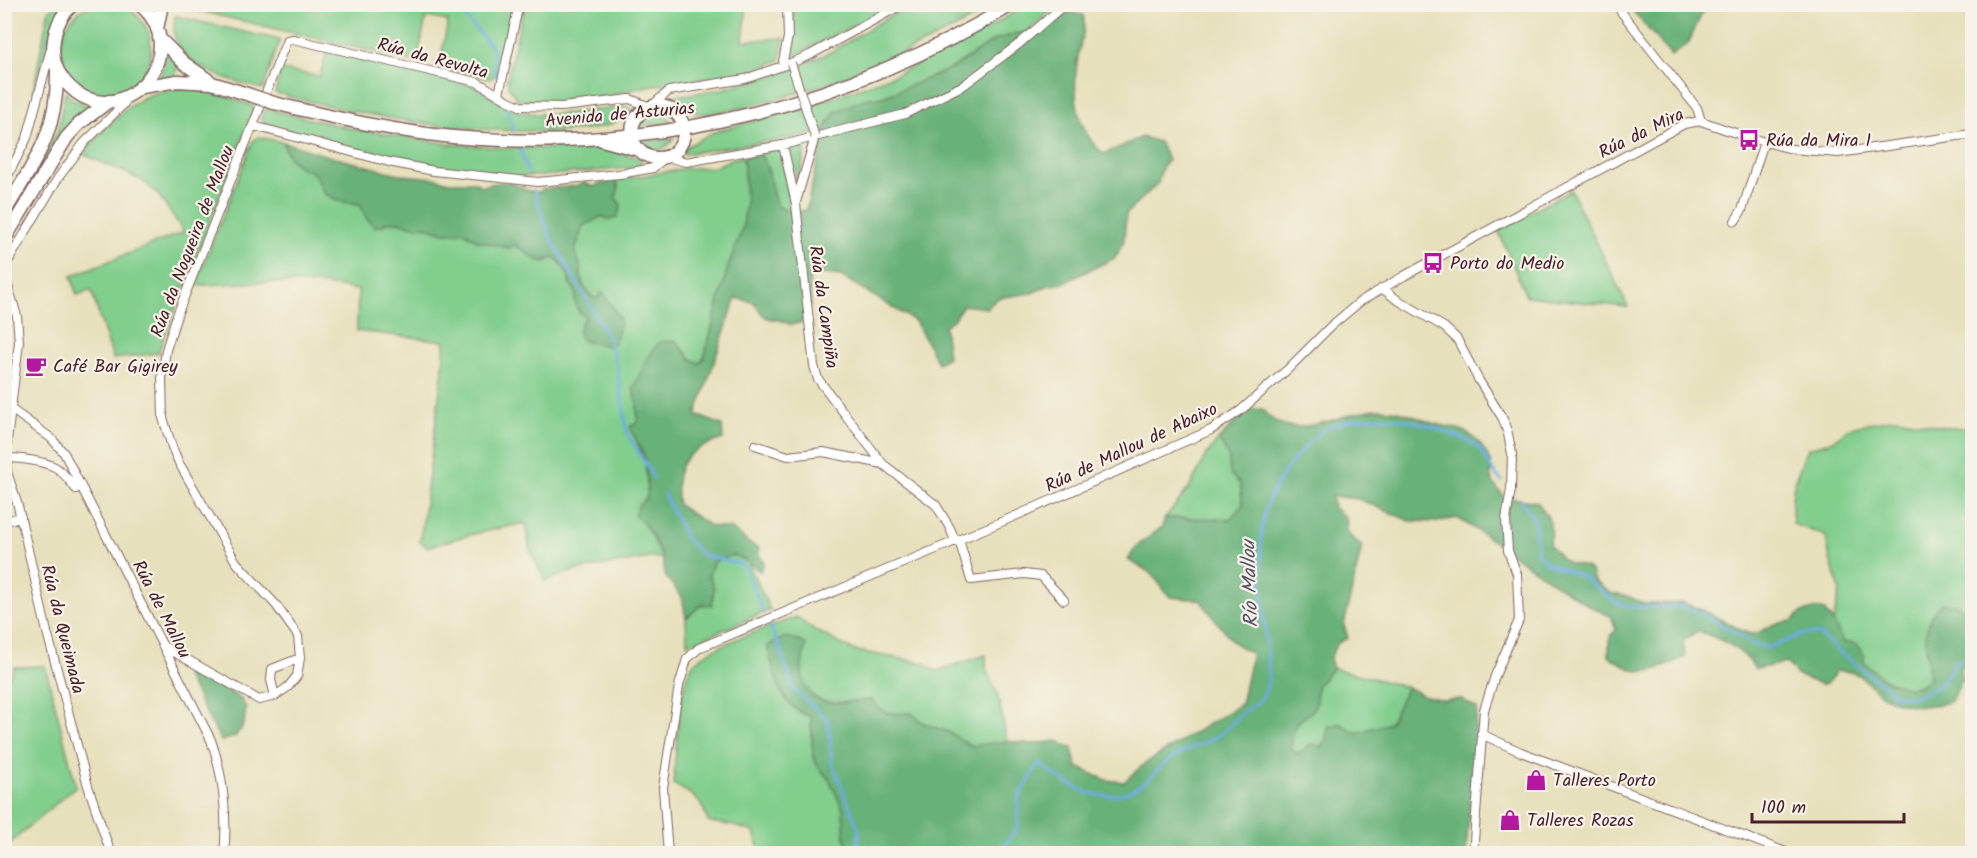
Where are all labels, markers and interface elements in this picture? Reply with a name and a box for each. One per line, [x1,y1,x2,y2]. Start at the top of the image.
street label: Rúa da Revolta [374,31,491,88]
street label: Avenida de Asturias [544,94,696,136]
street label: Rúa da Mira [1594,101,1690,168]
place label: Rúa da Mira 1 [1766,127,1871,156]
bus stop icon: Rúa da Mira 1 [1737,128,1761,152]
street label: Rúa da Nogueira de Mallou [143,141,244,342]
street label: Rúa da Campiña [800,244,845,371]
place label: Porto do Medio [1450,250,1564,279]
bus stop icon: Porto do Medio [1421,251,1445,275]
place label: Café Bar Gigirey [53,353,178,382]
cafe icon: Café Bar Gigirey [24,354,48,378]
street label: Rúa de Mallou de Abaixo [1040,396,1223,501]
water label: Río Mallou [1233,537,1269,628]
street label: Rúa de Mallou [123,555,198,664]
street label: Rúa da Queimada [31,562,92,697]
place label: Talleres Porto [1553,767,1656,796]
shop icon: Talleres Porto [1524,768,1548,792]
scale bar [1752,786,1904,824]
text: 100 m [1761,794,1806,823]
place label: Talleres Rozas [1527,807,1634,836]
shop icon: Talleres Rozas [1498,808,1522,832]

